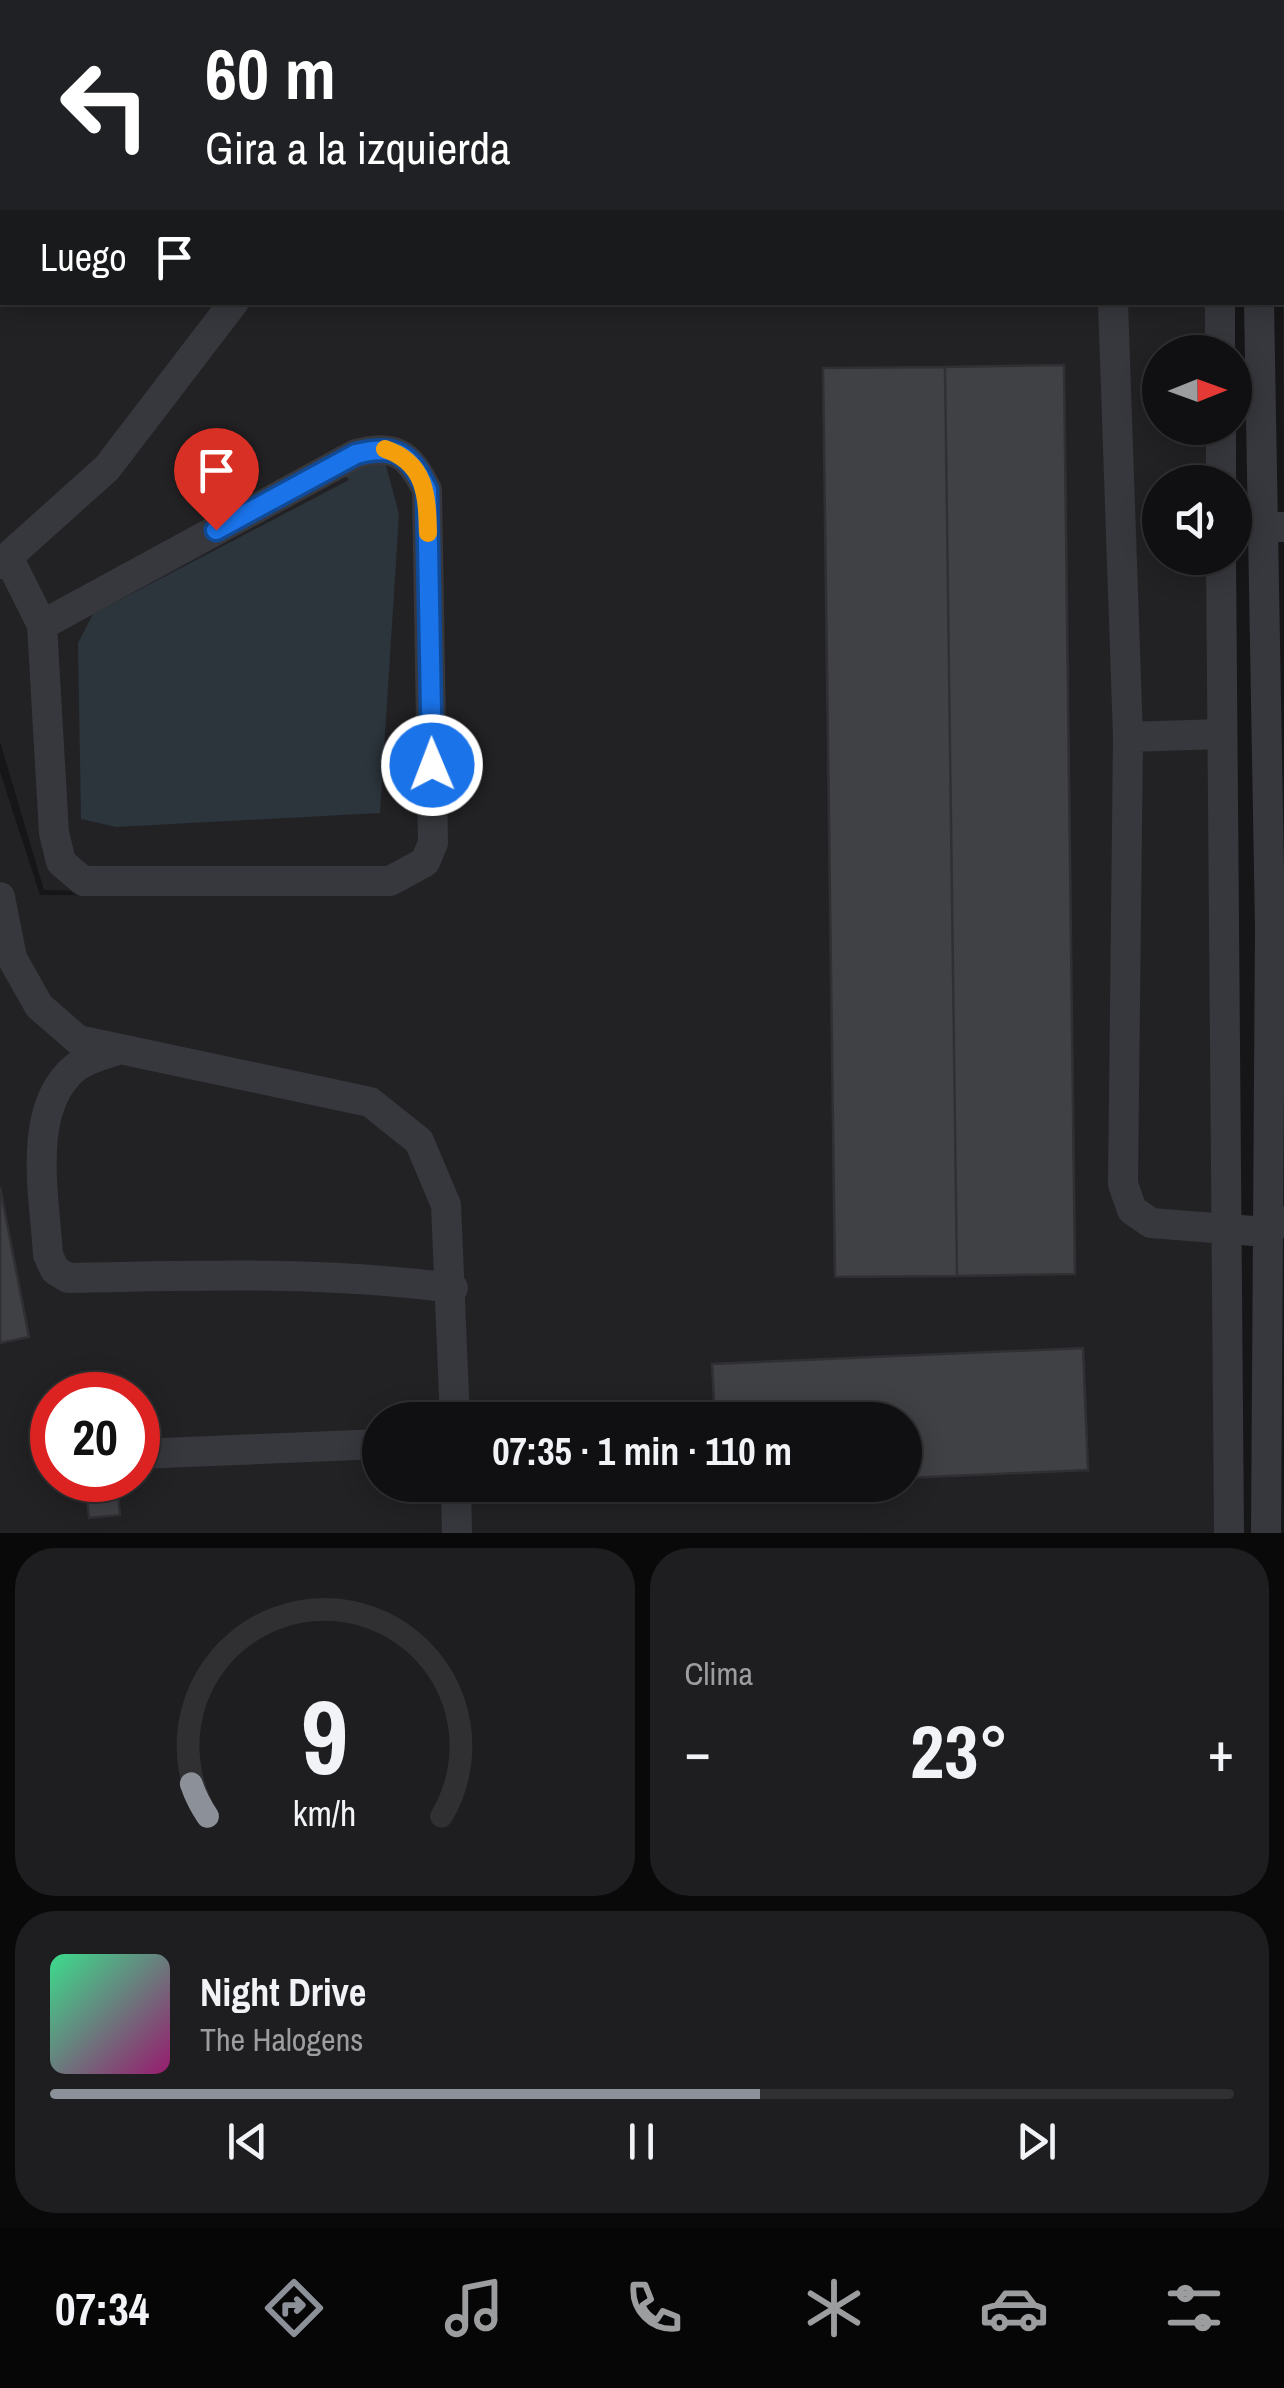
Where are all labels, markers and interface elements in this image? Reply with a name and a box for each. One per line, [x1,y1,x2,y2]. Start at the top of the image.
text: 60 m [205,27,336,121]
icon: left [40,40,170,170]
text: Gira a la izquierda [205,117,511,178]
icon: arrive [147,230,202,285]
text: Luego [40,232,127,283]
north arrow [1142,335,1252,445]
map controls [1142,335,1252,575]
pin [174,428,259,531]
icon: arrive [189,443,244,498]
button: sound [1142,465,1252,575]
position arrow [380,713,484,817]
speed limit sign: 20 [30,1372,160,1502]
text: 07:35 · 1 min · 110 m [492,1426,792,1477]
text: Clima [685,1652,753,1695]
text: 9 [301,1666,348,1806]
text: 23° [910,1700,1008,1801]
text: − [685,1714,711,1788]
text: + [1208,1714,1234,1788]
text: km/h [293,1789,357,1837]
text: Night Drive [200,1967,366,2018]
text: The Halogens [200,2018,363,2061]
icon: previous [220,2114,275,2169]
icon: pause [614,2114,669,2169]
icon: next [1009,2114,1064,2169]
icon: directions [259,2273,329,2343]
icon: music [439,2273,509,2343]
icon: phone [619,2273,689,2343]
icon: climate [799,2273,869,2343]
icon: car [979,2273,1049,2343]
icon: filters [1159,2273,1229,2343]
text: 07:34 [55,2278,149,2339]

